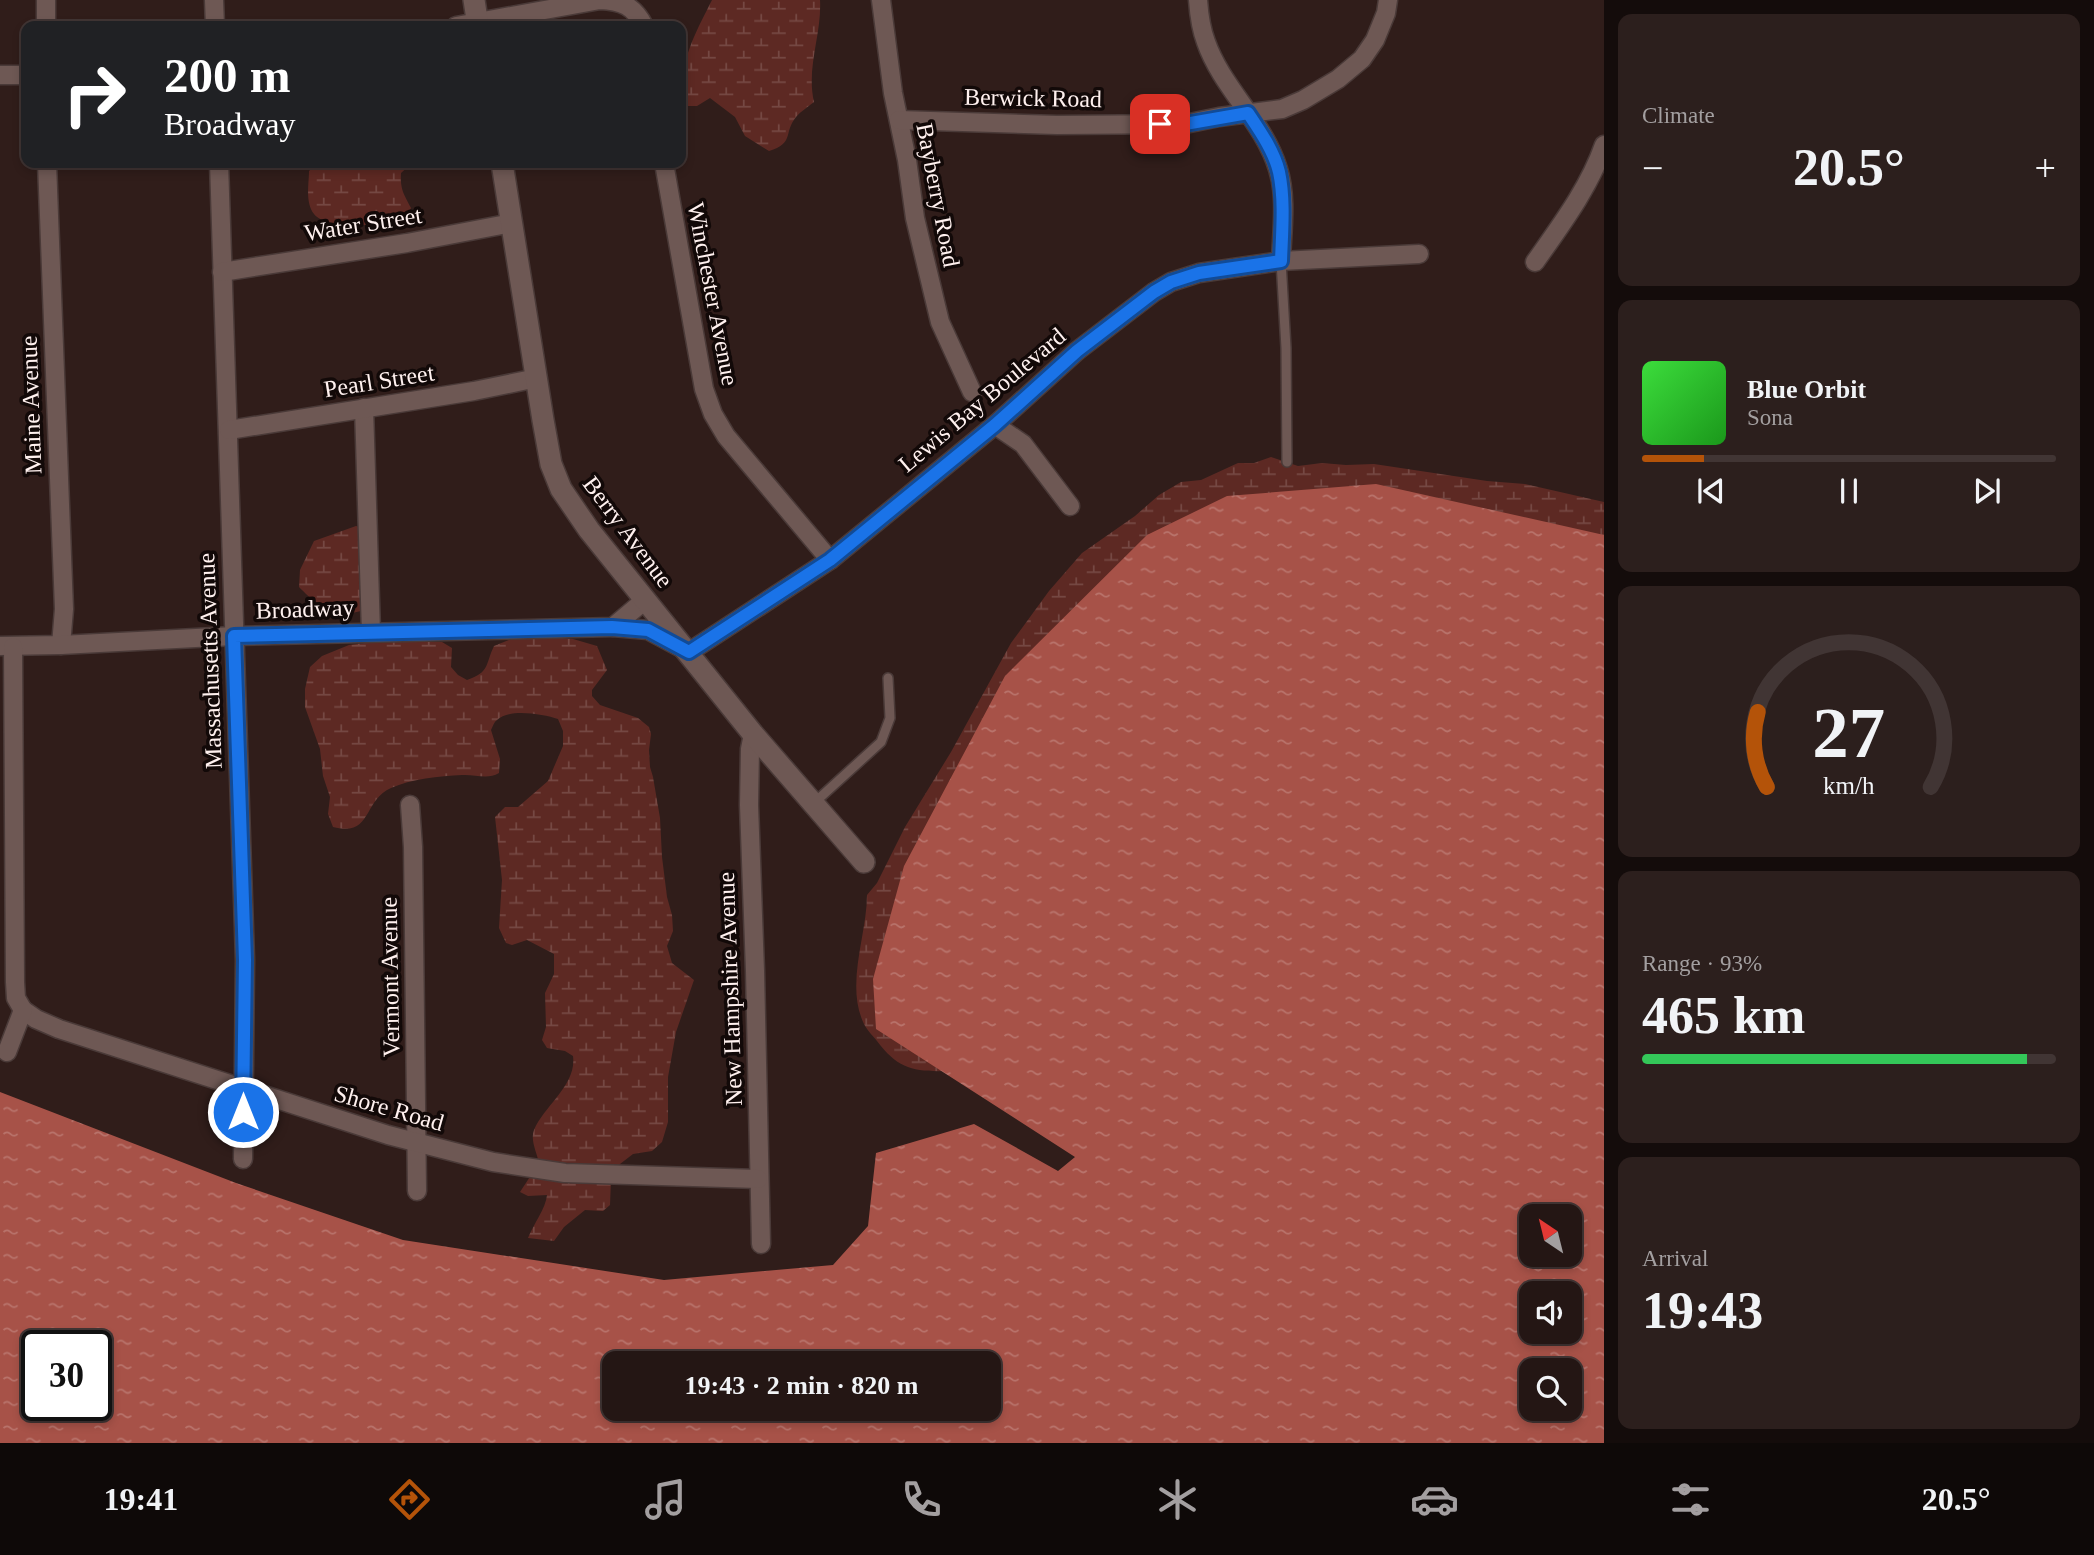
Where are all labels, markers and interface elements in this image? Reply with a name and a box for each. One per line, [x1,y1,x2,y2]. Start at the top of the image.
text: 200 m [164,48,291,103]
icon: right [49,49,140,140]
street label: Berwick Road [964,84,1102,112]
pin [1130,94,1190,154]
text: Climate [1642,103,1715,128]
icon: arrive [1141,105,1179,143]
text: Broadway [164,106,296,142]
street label: Bayberry Road [911,121,965,269]
text: 20.5° [1793,139,1905,196]
text: − [1642,147,1663,189]
text: + [2035,147,2056,189]
street label: Winchester Avenue [683,200,743,388]
street label: Water Street [302,202,424,246]
street label: Lewis Bay Boulevard [893,323,1071,477]
street label: Maine Avenue [16,335,46,475]
street label: Pearl Street [322,359,436,403]
text: Blue Orbit [1747,375,1866,404]
text: Sona [1747,405,1793,430]
street label: Berry Avenue [578,471,678,593]
icon: previous [1692,472,1730,510]
icon: pause [1830,472,1868,510]
icon: next [1968,472,2006,510]
street label: Massachusetts Avenue [193,553,227,769]
street label: Broadway [255,594,355,624]
text: 27 [1813,693,1885,774]
text: km/h [1823,772,1875,799]
street label: New Hampshire Avenue [713,872,747,1106]
street label: Vermont Avenue [376,897,404,1057]
text: Range · 93% [1642,951,1762,976]
text: 465 km [1642,987,1805,1044]
position arrow [206,1075,280,1149]
street label: Shore Road [331,1080,447,1136]
north arrow [1519,1204,1582,1267]
map controls [1519,1204,1582,1421]
text: Arrival [1642,1246,1708,1271]
button: sound [1519,1281,1582,1344]
text: 19:43 [1642,1282,1763,1339]
speed limit sign: 30 [21,1330,112,1421]
button: search [1519,1358,1582,1421]
text: 19:43 · 2 min · 820 m [685,1371,919,1400]
icon: directions [385,1475,434,1524]
icon: music [641,1475,690,1524]
icon: phone [897,1475,946,1524]
icon: climate [1153,1475,1202,1524]
icon: car [1410,1475,1459,1524]
icon: filters [1666,1475,1715,1524]
text: 19:41 [104,1481,178,1517]
text: 20.5° [1922,1481,1990,1517]

